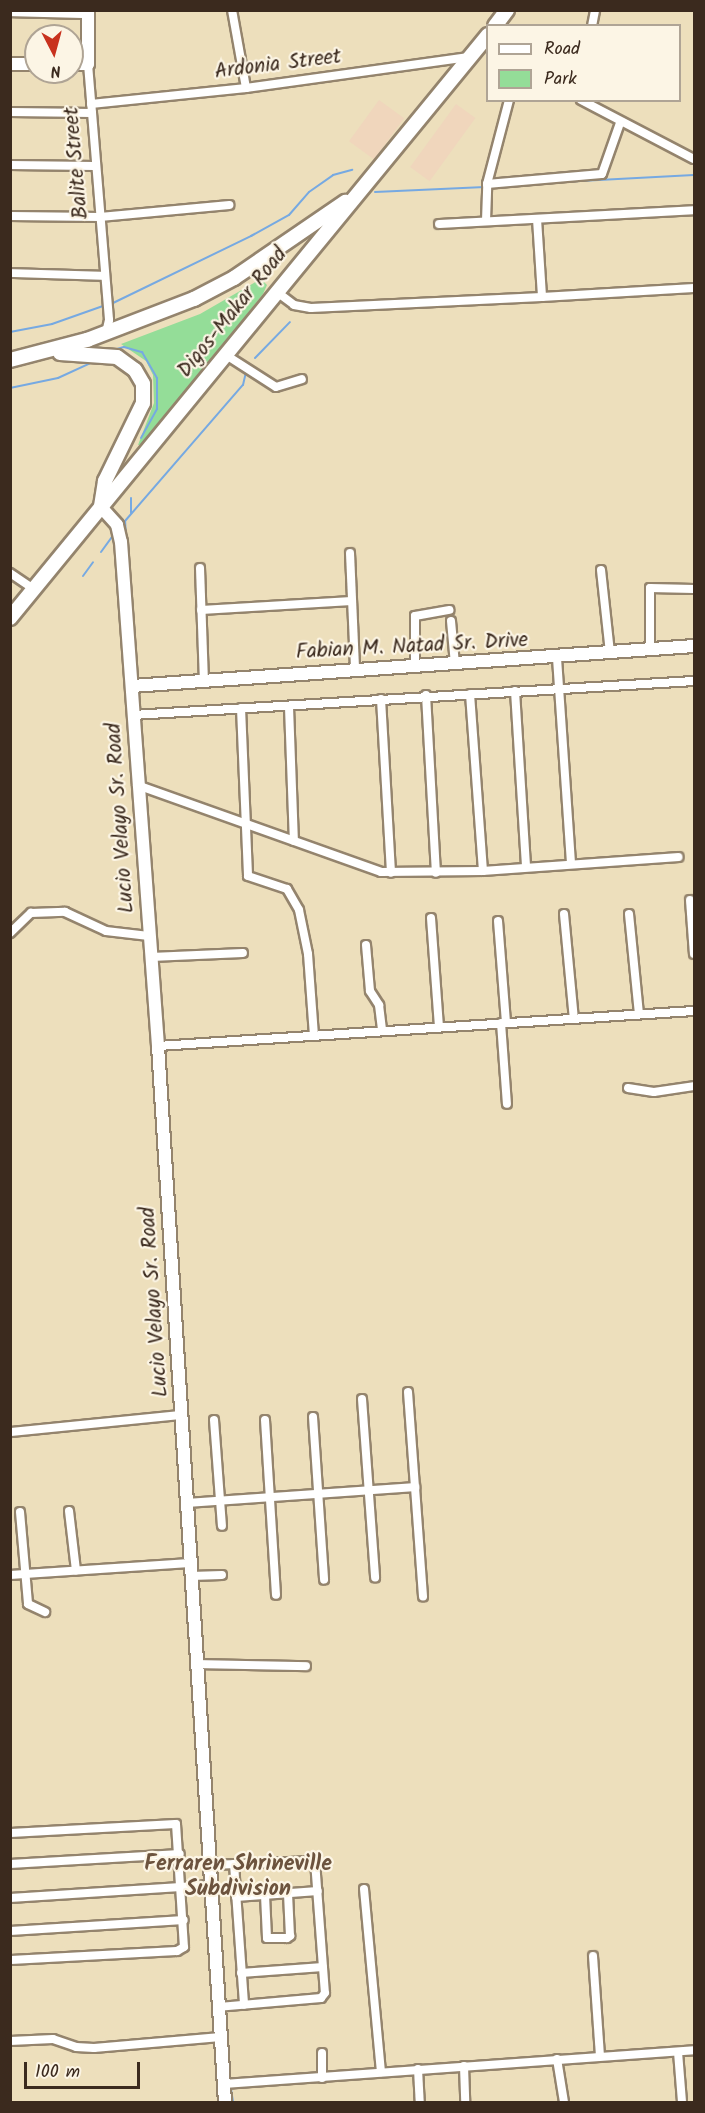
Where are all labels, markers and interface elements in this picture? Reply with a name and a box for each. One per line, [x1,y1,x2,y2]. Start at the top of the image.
north arrow [24,24,84,84]
legend [486,24,681,102]
text: Road [544,35,580,64]
street label: Ardonia Street [213,45,343,85]
text: N [49,57,62,83]
text: Park [544,65,577,94]
street label: Balite Street [60,106,94,220]
street label: Digos-Makar Road [173,243,293,383]
street label: Fabian M. Natad Sr. Drive [295,628,529,666]
street label: Lucio Velayo Sr. Road [102,722,140,914]
street label: Lucio Velayo Sr. Road [136,1206,174,1398]
district label: Ferraren Shrineville Subdivision [144,1851,332,1903]
scale bar [27,2050,142,2088]
text: 100 m [35,2058,80,2087]

